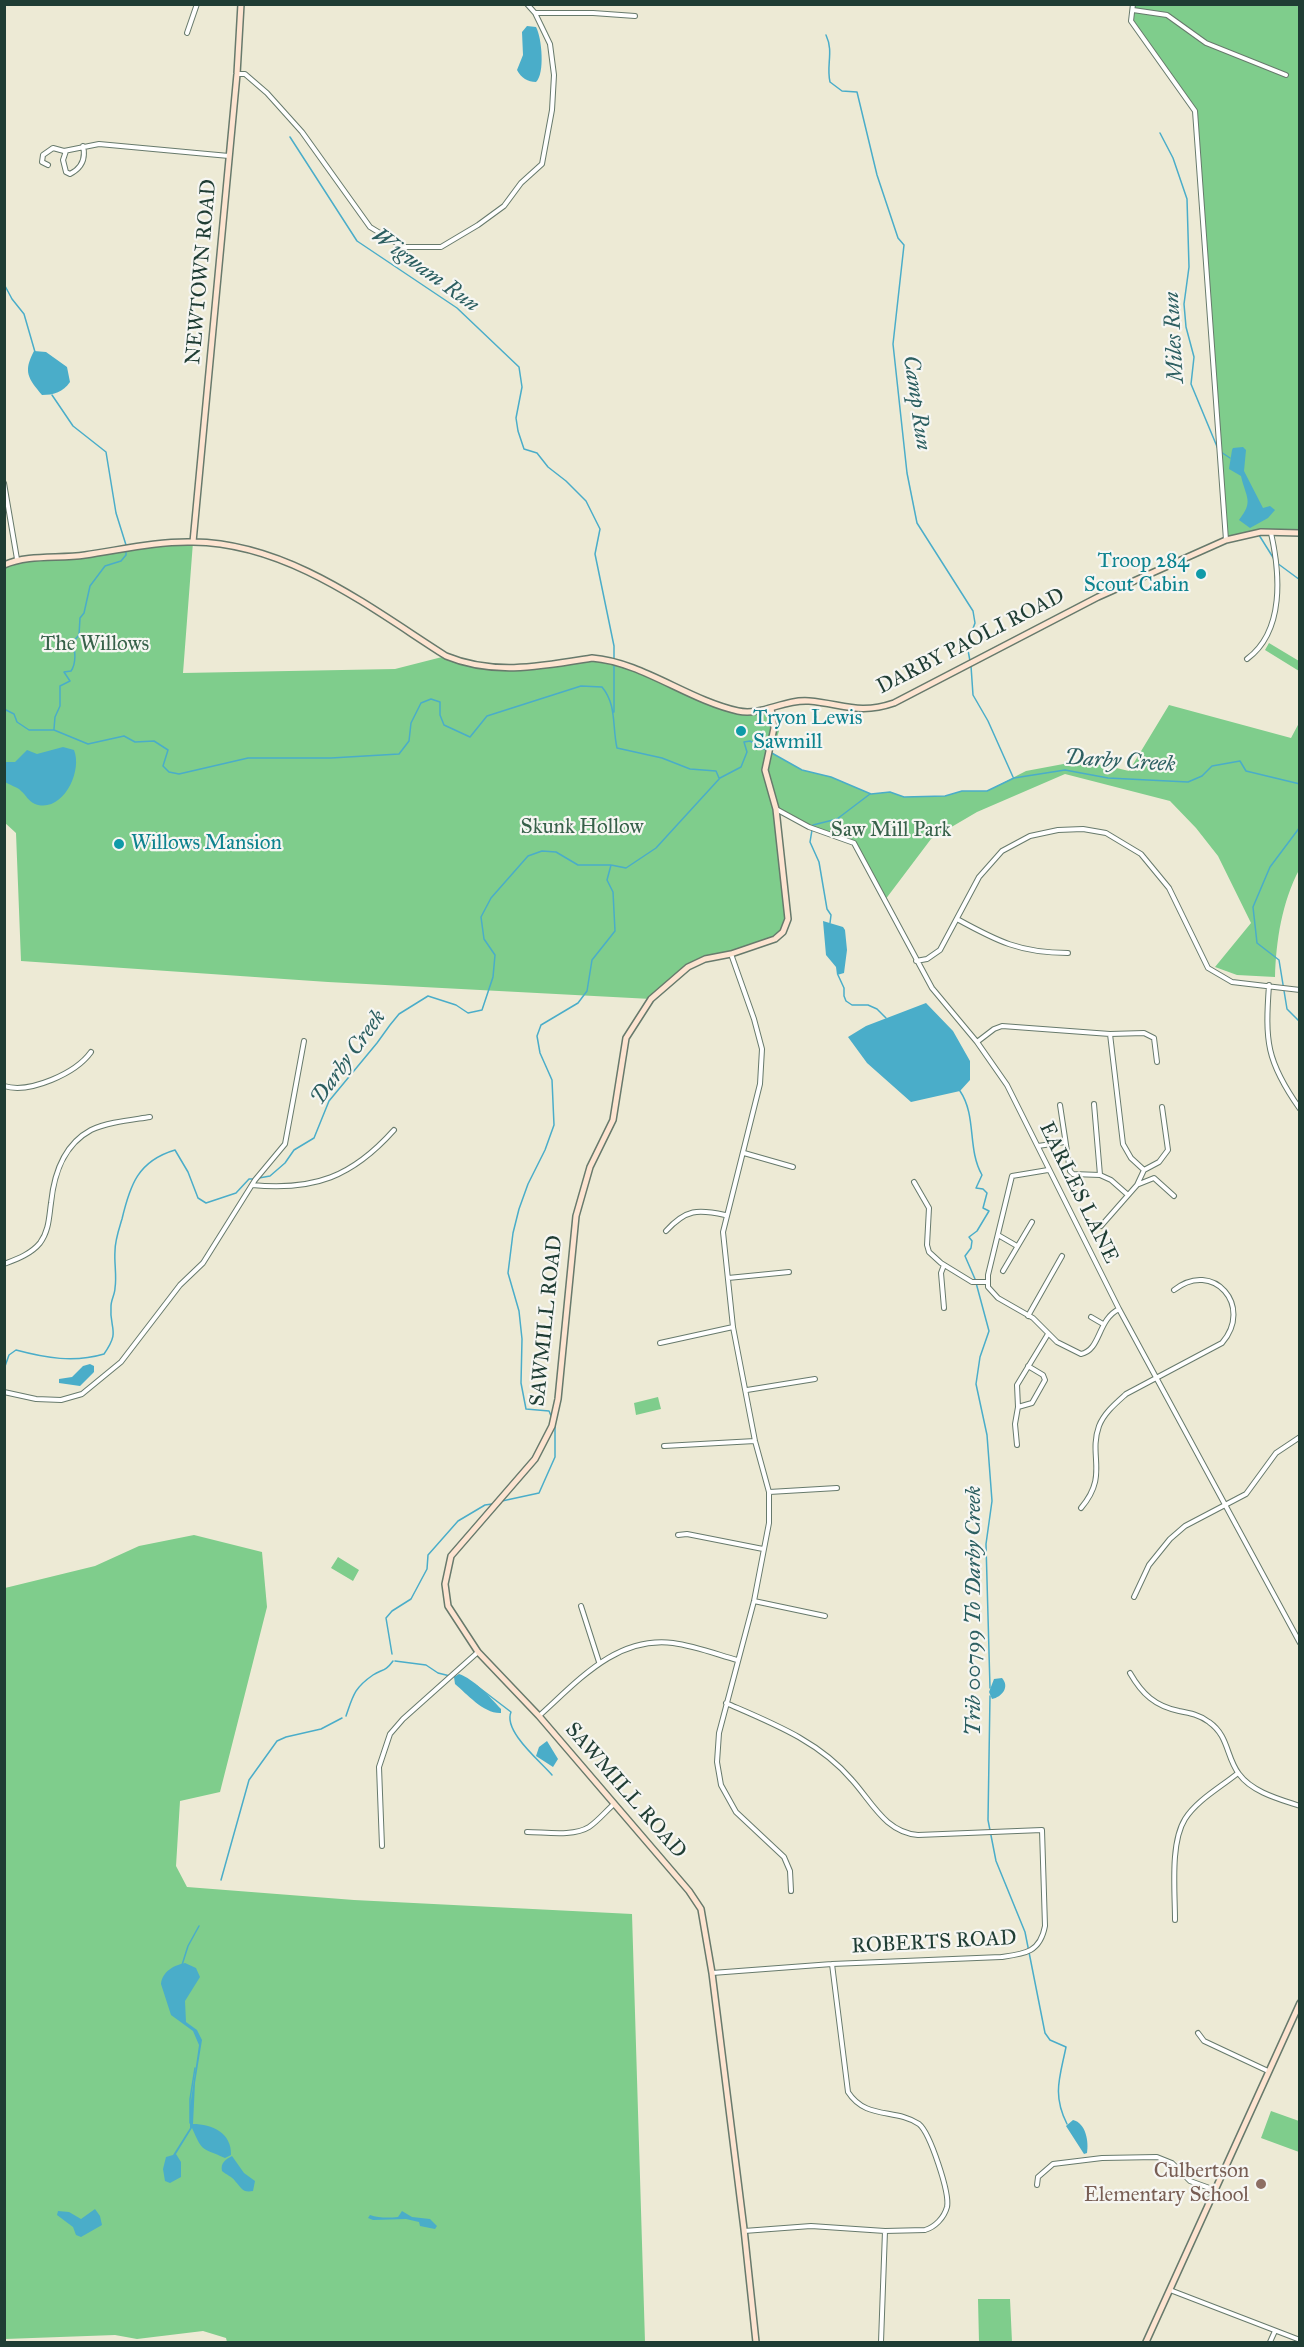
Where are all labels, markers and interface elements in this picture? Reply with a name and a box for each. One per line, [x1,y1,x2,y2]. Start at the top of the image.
street label: NEWTOWN ROAD [181,178,223,366]
water label: Wigwam Run [366,223,484,319]
water label: Miles Run [1159,291,1191,383]
water label: Camp Run [896,354,936,452]
place label: Troop 284 Scout Cabin [1084,549,1189,599]
marker: Troop 284 Scout Cabin [1194,567,1208,581]
street label: DARBY PAOLI ROAD [873,584,1069,700]
park label: The Willows [41,632,149,658]
place label: Tryon Lewis Sawmill [753,706,863,756]
marker: Tryon Lewis Sawmill [734,724,748,738]
water label: Darby Creek [1064,745,1176,779]
park label: Skunk Hollow [521,815,643,841]
park label: Saw Mill Park [831,818,951,844]
place label: Willows Mansion [131,831,282,857]
marker: Willows Mansion [112,837,126,851]
water label: Darby Creek [306,1005,392,1111]
street label: EARLES LANE [1033,1118,1123,1268]
street label: SAWMILL ROAD [525,1234,569,1408]
water label: Trib 00799 To Darby Creek [962,1486,988,1736]
street label: SAWMILL ROAD [559,1718,691,1864]
street label: ROBERTS ROAD [851,1926,1017,1960]
place label: Culbertson Elementary School [1084,2159,1249,2209]
marker: Culbertson Elementary School [1254,2177,1268,2191]

